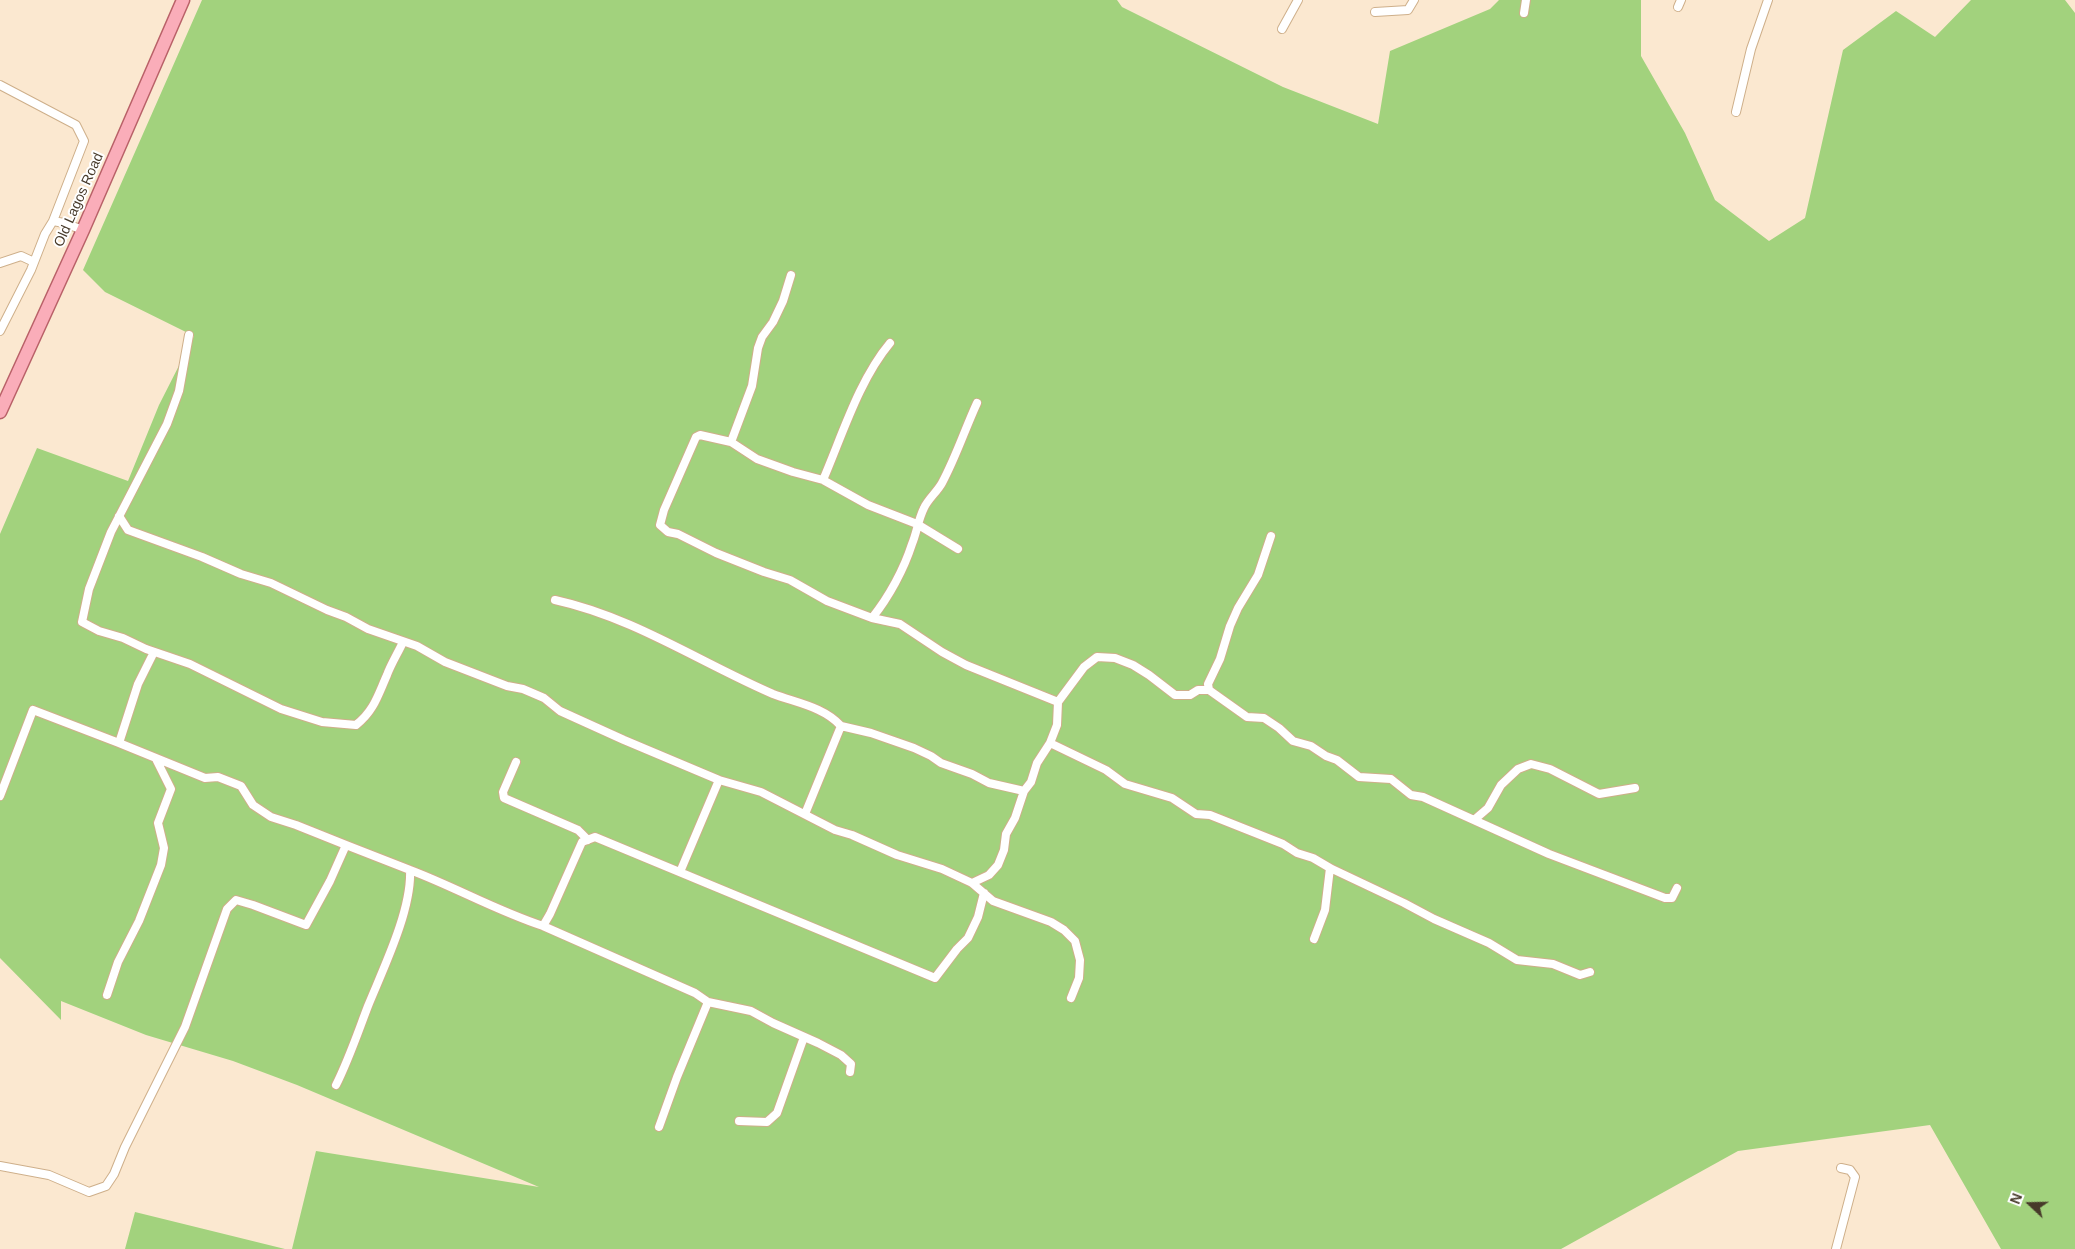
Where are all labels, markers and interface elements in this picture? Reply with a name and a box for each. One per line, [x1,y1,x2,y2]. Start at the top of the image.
street label: Old Lagos Road [51,150,107,250]
north arrow [2005,1179,2055,1229]
text: N [2007,1191,2025,1206]

